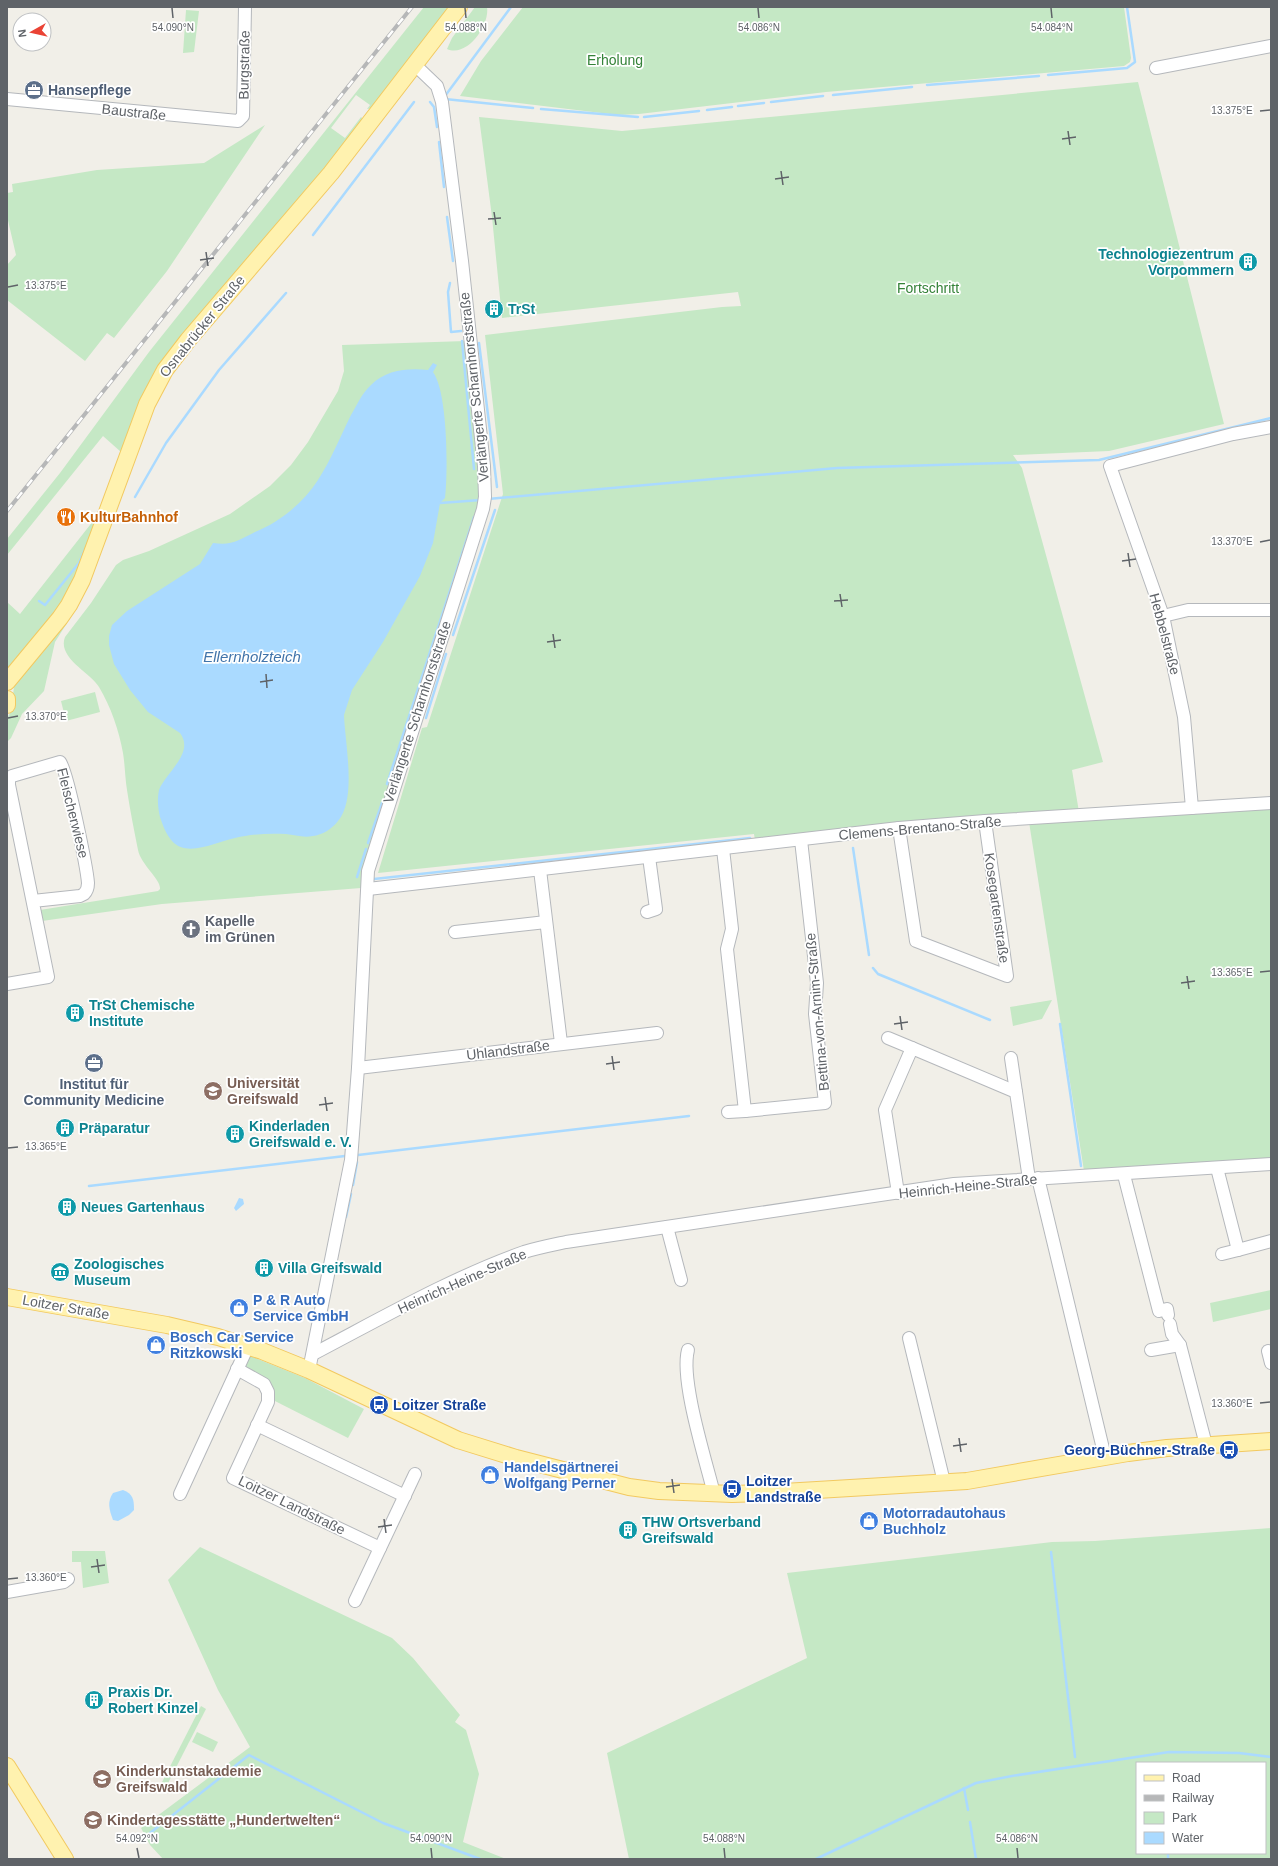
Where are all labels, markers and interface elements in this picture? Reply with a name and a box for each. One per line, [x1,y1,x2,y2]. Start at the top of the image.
north arrow [12,12,52,52]
text: 54.090°N [152,22,194,33]
text: 54.088°N [445,22,487,33]
text: 54.086°N [738,22,780,33]
text: 54.084°N [1031,22,1073,33]
text: N [16,29,29,38]
street label: Burgstraße [235,30,253,100]
park label: Erholung [587,52,643,68]
office icon: Hansepflege [23,79,45,101]
place label: Hansepflege [48,82,131,98]
street label: Baustraße [101,101,167,123]
text: 13.375°E [1211,105,1253,116]
place label: Technologiezentrum Vorpommern [1098,246,1234,278]
building icon: Technologiezentrum Vorpommern [1237,251,1259,273]
street label: Osnabrücker Straße [156,272,248,380]
text: 13.375°E [25,280,67,291]
park label: Fortschritt [897,280,959,296]
street label: Verlängerte Scharnhorststraße [456,291,492,483]
building icon: TrSt [483,298,505,320]
place label: TrSt [508,301,536,317]
restaurant icon: KulturBahnhof [55,506,77,528]
place label: KulturBahnhof [80,509,178,525]
text: 13.370°E [1211,536,1253,547]
street label: Hebbelstraße [1146,591,1184,677]
street label: Verlängerte Scharnhorststraße [380,619,454,805]
water label: Ellernholzteich [203,648,301,665]
text: 13.370°E [25,711,67,722]
street label: Fleischerwiese [54,766,92,860]
street label: Clemens-Brentano-Straße [838,813,1002,843]
street label: Kosegartenstraße [981,852,1013,964]
place label: Kapelle im Grünen [205,913,275,945]
church icon: Kapelle im Grünen [180,918,202,940]
street label: Bettina-von-Arnim-Straße [802,932,832,1092]
text: 13.365°E [1211,967,1253,978]
place label: TrSt Chemische Institute [89,997,195,1029]
building icon: TrSt Chemische Institute [64,1002,86,1024]
street label: Uhlandstraße [465,1037,551,1063]
office icon: Institut für Community Medicine [83,1052,105,1074]
place label: Universität Greifswald [227,1075,300,1107]
place label: Institut für Community Medicine [24,1076,165,1108]
school or university icon: Universität Greifswald [202,1080,224,1102]
building icon: Präparatur [54,1117,76,1139]
place label: Kinderladen Greifswald e. V. [249,1118,352,1150]
place label: Präparatur [79,1120,150,1136]
building icon: Kinderladen Greifswald e. V. [224,1123,246,1145]
text: 13.365°E [25,1141,67,1152]
street label: Heinrich-Heine-Straße [898,1171,1038,1201]
building icon: Neues Gartenhaus [56,1196,78,1218]
place label: Neues Gartenhaus [81,1199,205,1215]
street label: Heinrich-Heine-Straße [395,1245,529,1317]
place label: Zoologisches Museum [74,1256,164,1288]
building icon: Villa Greifswald [253,1257,275,1279]
place label: Villa Greifswald [278,1260,382,1276]
museum icon: Zoologisches Museum [49,1261,71,1283]
street label: Loitzer Straße [21,1291,111,1323]
place label: P & R Auto Service GmbH [253,1292,349,1324]
shop icon: P & R Auto Service GmbH [228,1297,250,1319]
place label: Bosch Car Service Ritzkowski [170,1329,294,1361]
shop icon: Bosch Car Service Ritzkowski [145,1334,167,1356]
bus stop icon: Loitzer Straße [368,1394,390,1416]
place label: Loitzer Straße [393,1397,487,1413]
text: 13.360°E [1211,1398,1253,1409]
bus stop icon: Georg-Büchner-Straße [1218,1439,1240,1461]
place label: Georg-Büchner-Straße [1064,1442,1215,1458]
place label: Handelsgärtnerei Wolfgang Perner [504,1459,618,1491]
shop icon: Handelsgärtnerei Wolfgang Perner [479,1464,501,1486]
street label: Loitzer Landstraße [236,1472,348,1538]
place label: Loitzer Landstraße [746,1473,822,1505]
bus stop icon: Loitzer Landstraße [721,1478,743,1500]
place label: Motorradautohaus Buchholz [883,1505,1006,1537]
shop icon: Motorradautohaus Buchholz [858,1510,880,1532]
place label: THW Ortsverband Greifswald [642,1514,761,1546]
building icon: THW Ortsverband Greifswald [617,1519,639,1541]
text: 13.360°E [25,1572,67,1583]
place label: Praxis Dr. Robert Kinzel [108,1684,198,1716]
building icon: Praxis Dr. Robert Kinzel [83,1689,105,1711]
legend [1136,1762,1266,1854]
place label: Kinderkunstakademie Greifswald [116,1763,262,1795]
school or university icon: Kinderkunstakademie Greifswald [91,1768,113,1790]
text: Road [1172,1771,1201,1785]
text: Railway [1172,1791,1214,1805]
school or university icon: Kindertagesstätte „Hundertwelten“ [82,1809,104,1831]
text: Park [1172,1811,1198,1825]
place label: Kindertagesstätte „Hundertwelten“ [107,1812,340,1828]
text: Water [1172,1831,1204,1845]
text: 54.092°N [116,1833,158,1844]
text: 54.090°N [410,1833,452,1844]
text: 54.088°N [703,1833,745,1844]
text: 54.086°N [996,1833,1038,1844]

